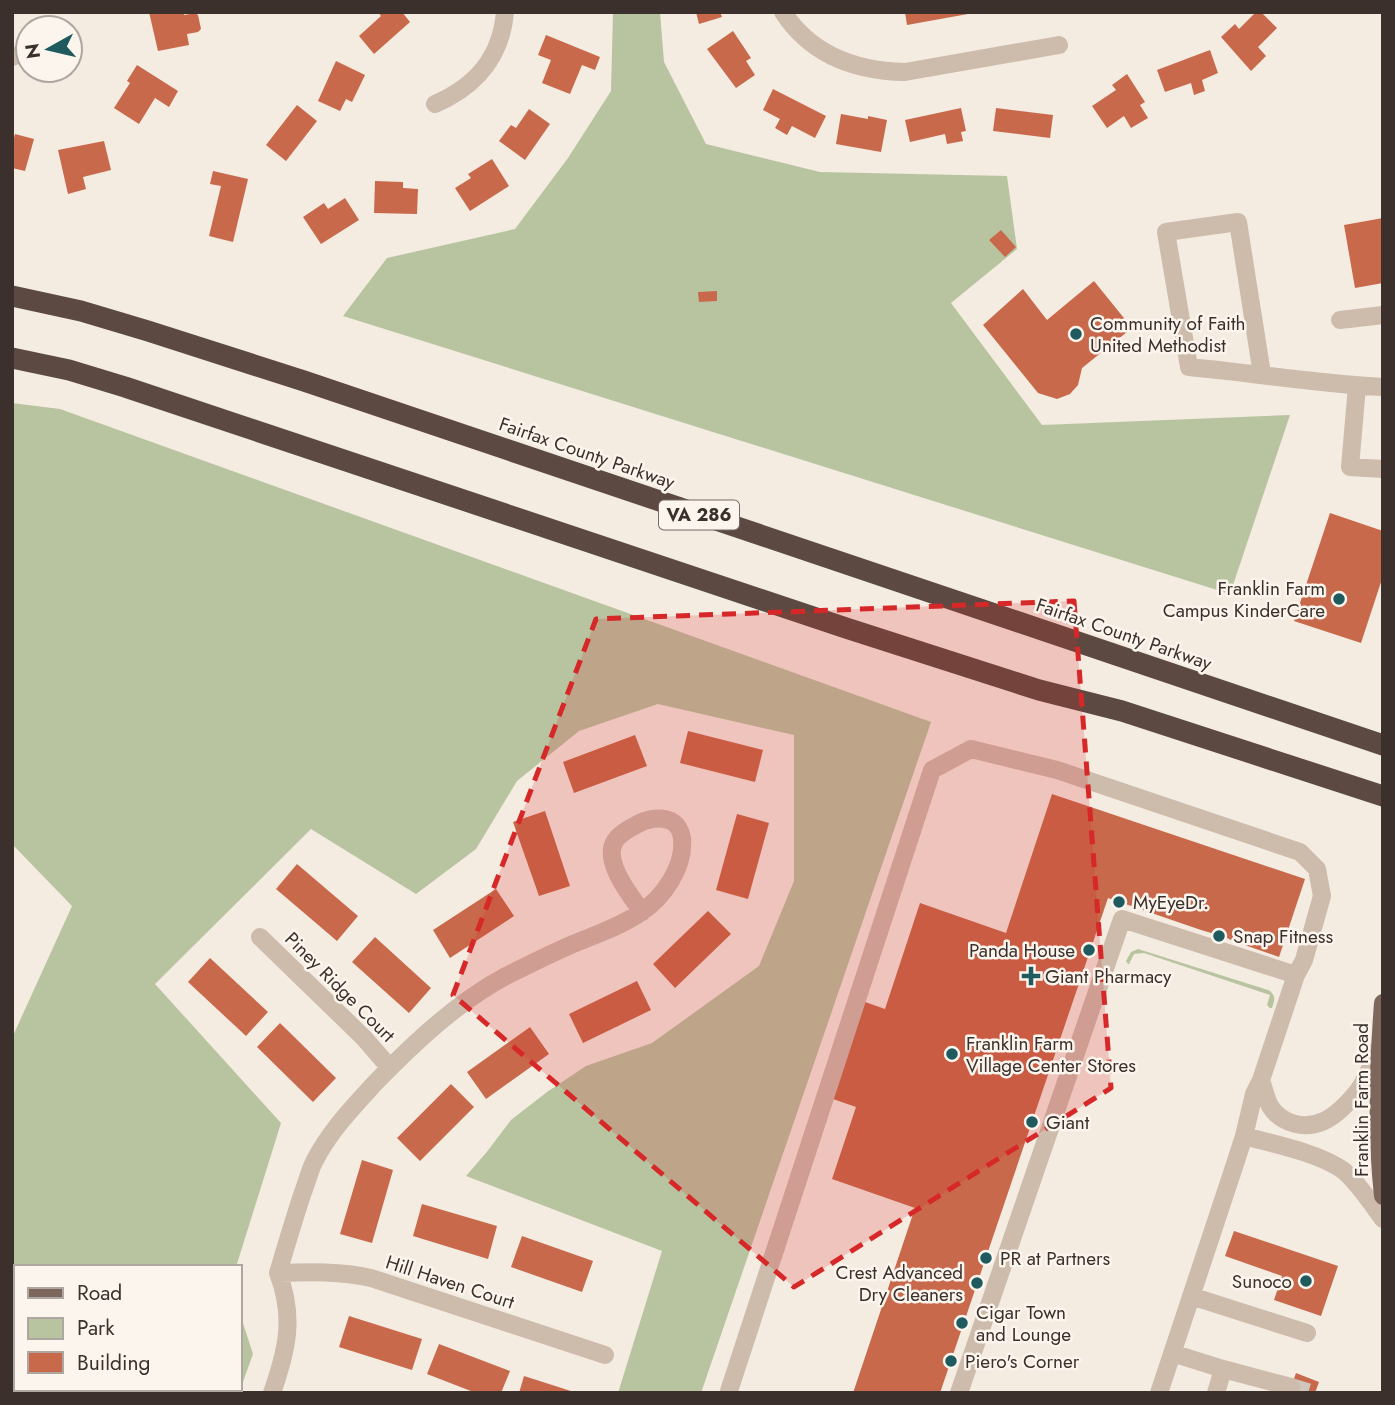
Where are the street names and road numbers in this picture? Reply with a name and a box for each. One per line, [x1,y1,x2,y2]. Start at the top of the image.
street label: Fairfax County Parkway [496,410,679,496]
road number: VA 286 [659,500,739,530]
street label: Fairfax County Parkway [1033,591,1216,677]
street label: Piney Ridge Court [279,926,401,1048]
street label: Franklin Farm Road [1348,1023,1375,1177]
street label: Hill Haven Court [382,1249,518,1316]

